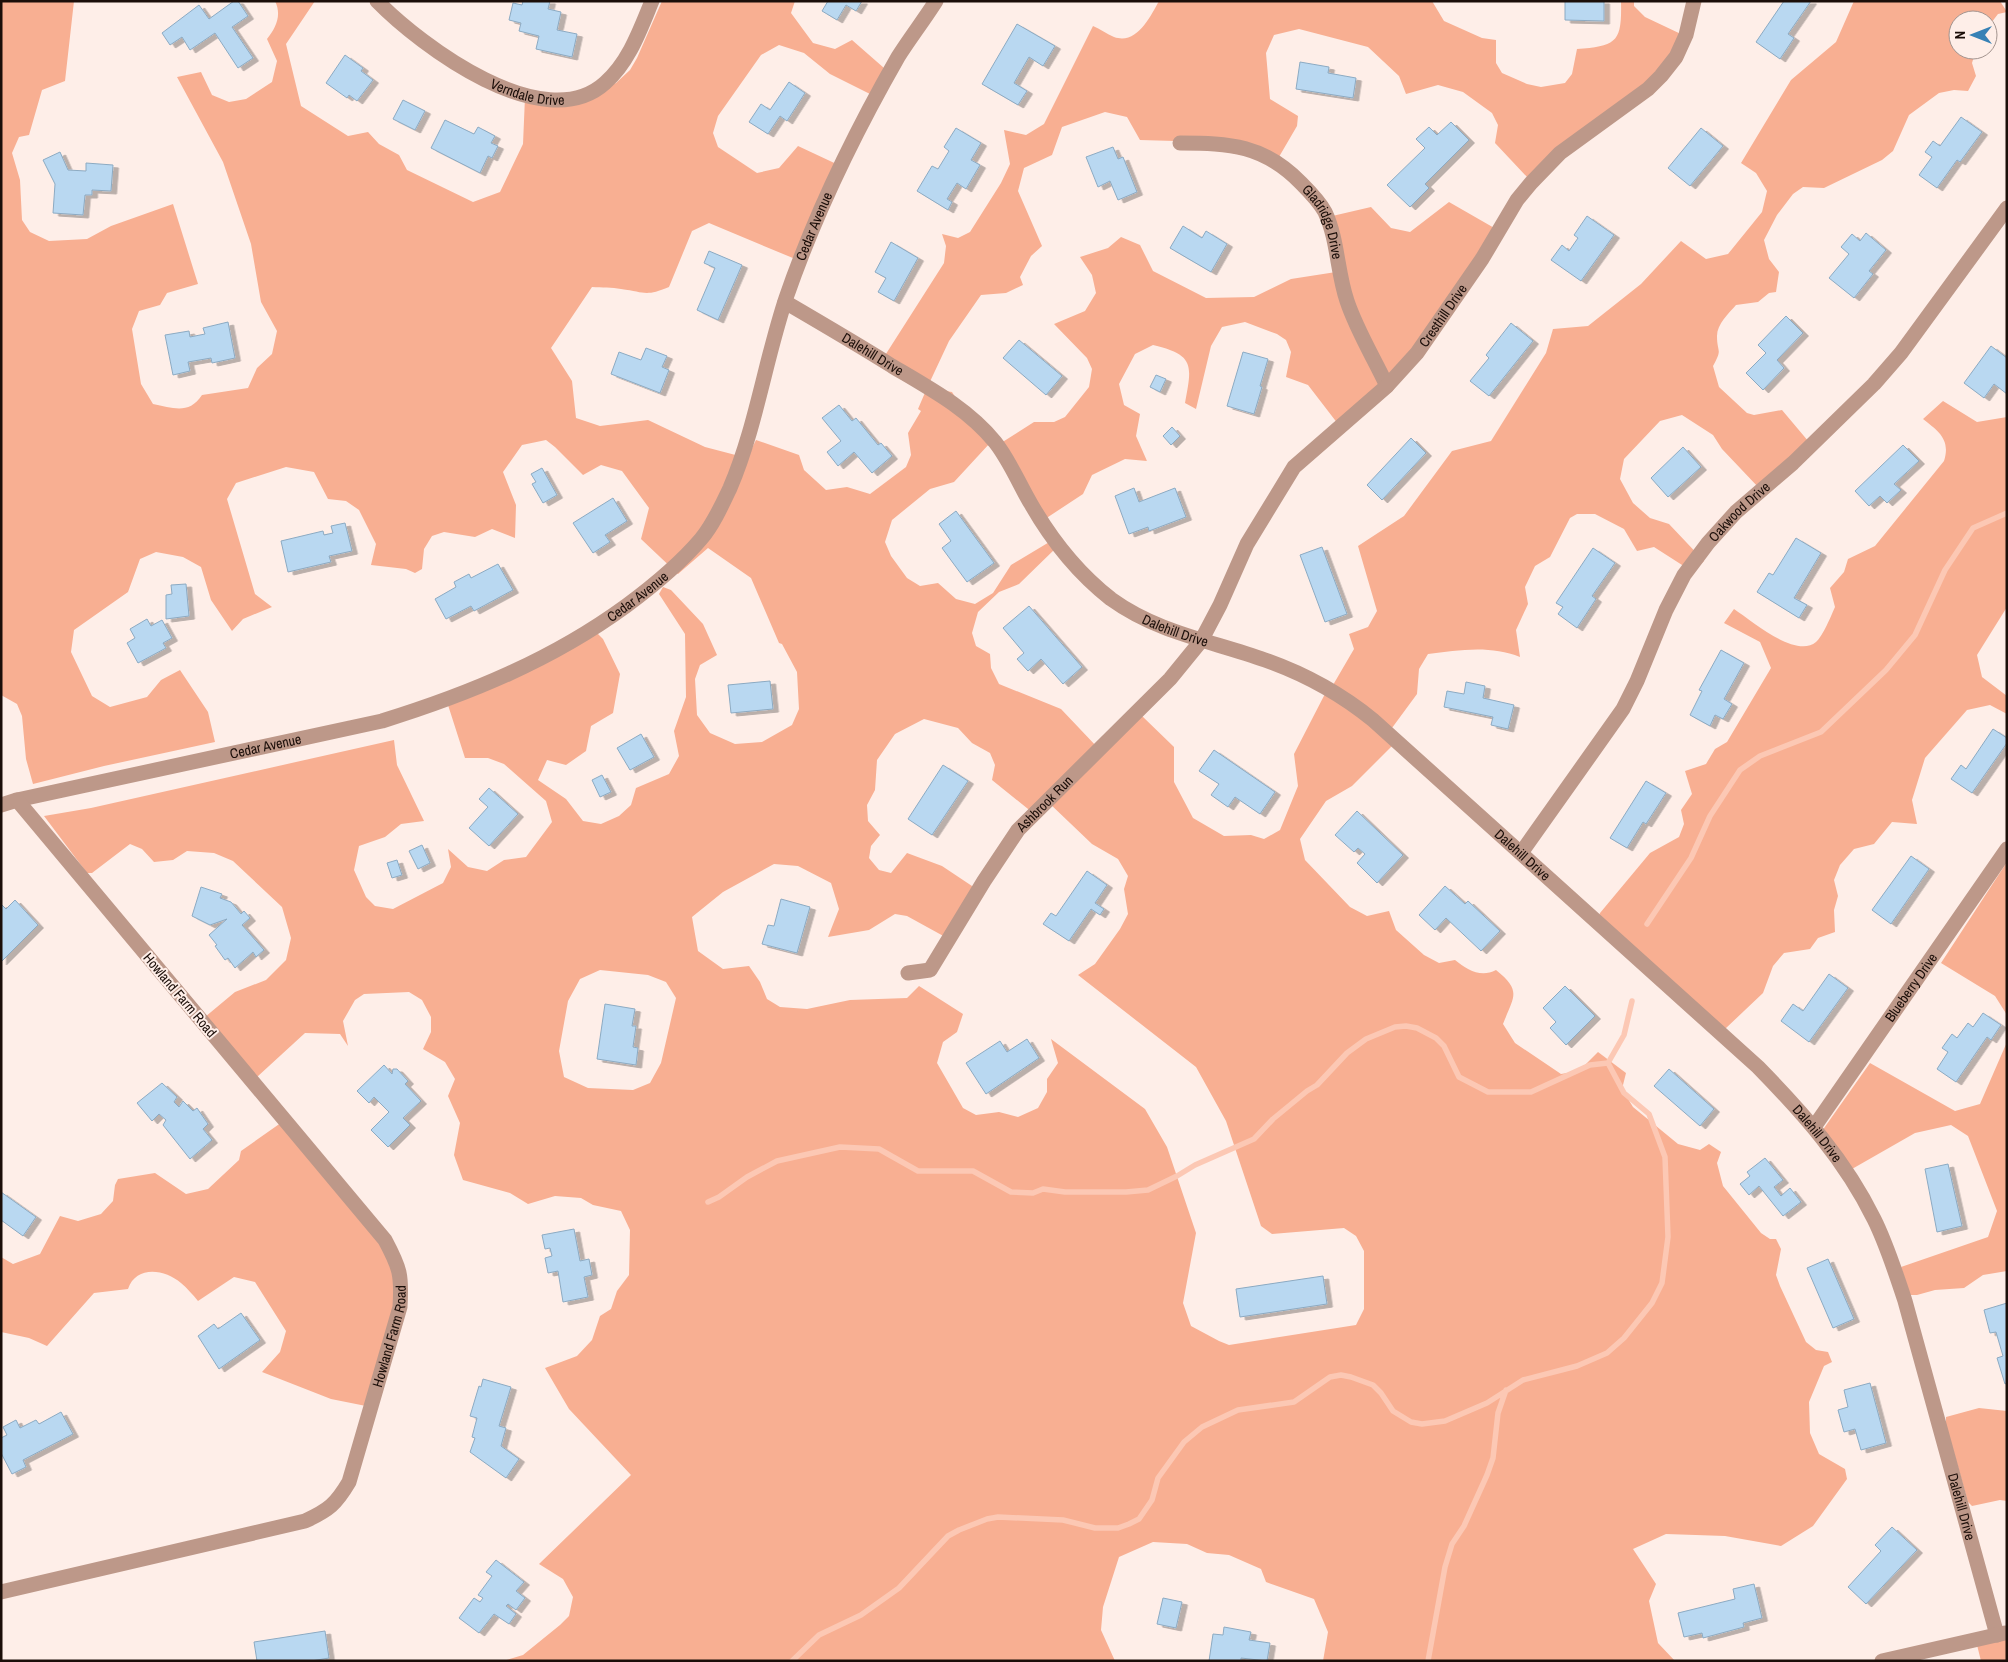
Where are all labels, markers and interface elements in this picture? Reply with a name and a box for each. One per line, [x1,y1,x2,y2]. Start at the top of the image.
north arrow [1948,10,1998,60]
text: N [1951,31,1969,39]
street label: Verndale Drive [488,74,565,109]
street label: Gladridge Drive [1298,181,1347,261]
street label: Cedar Avenue [792,189,836,263]
street label: Cresthill Drive [1415,280,1471,351]
street label: Dalehill Drive [839,328,907,380]
street label: Oakwood Drive [1704,478,1774,546]
street label: Cedar Avenue [603,567,672,626]
street label: Dalehill Drive [1139,610,1210,651]
street label: Cedar Avenue [228,730,303,763]
street label: Ashbrook Run [1012,772,1077,836]
street label: Dalehill Drive [1491,825,1554,885]
street label: Howland Farm Road [139,949,221,1041]
street label: Blueberry Drive [1881,949,1941,1025]
street label: Dalehill Drive [1789,1101,1846,1166]
street label: Howland Farm Road [368,1285,410,1389]
street label: Dalehill Drive [1944,1471,1979,1542]

